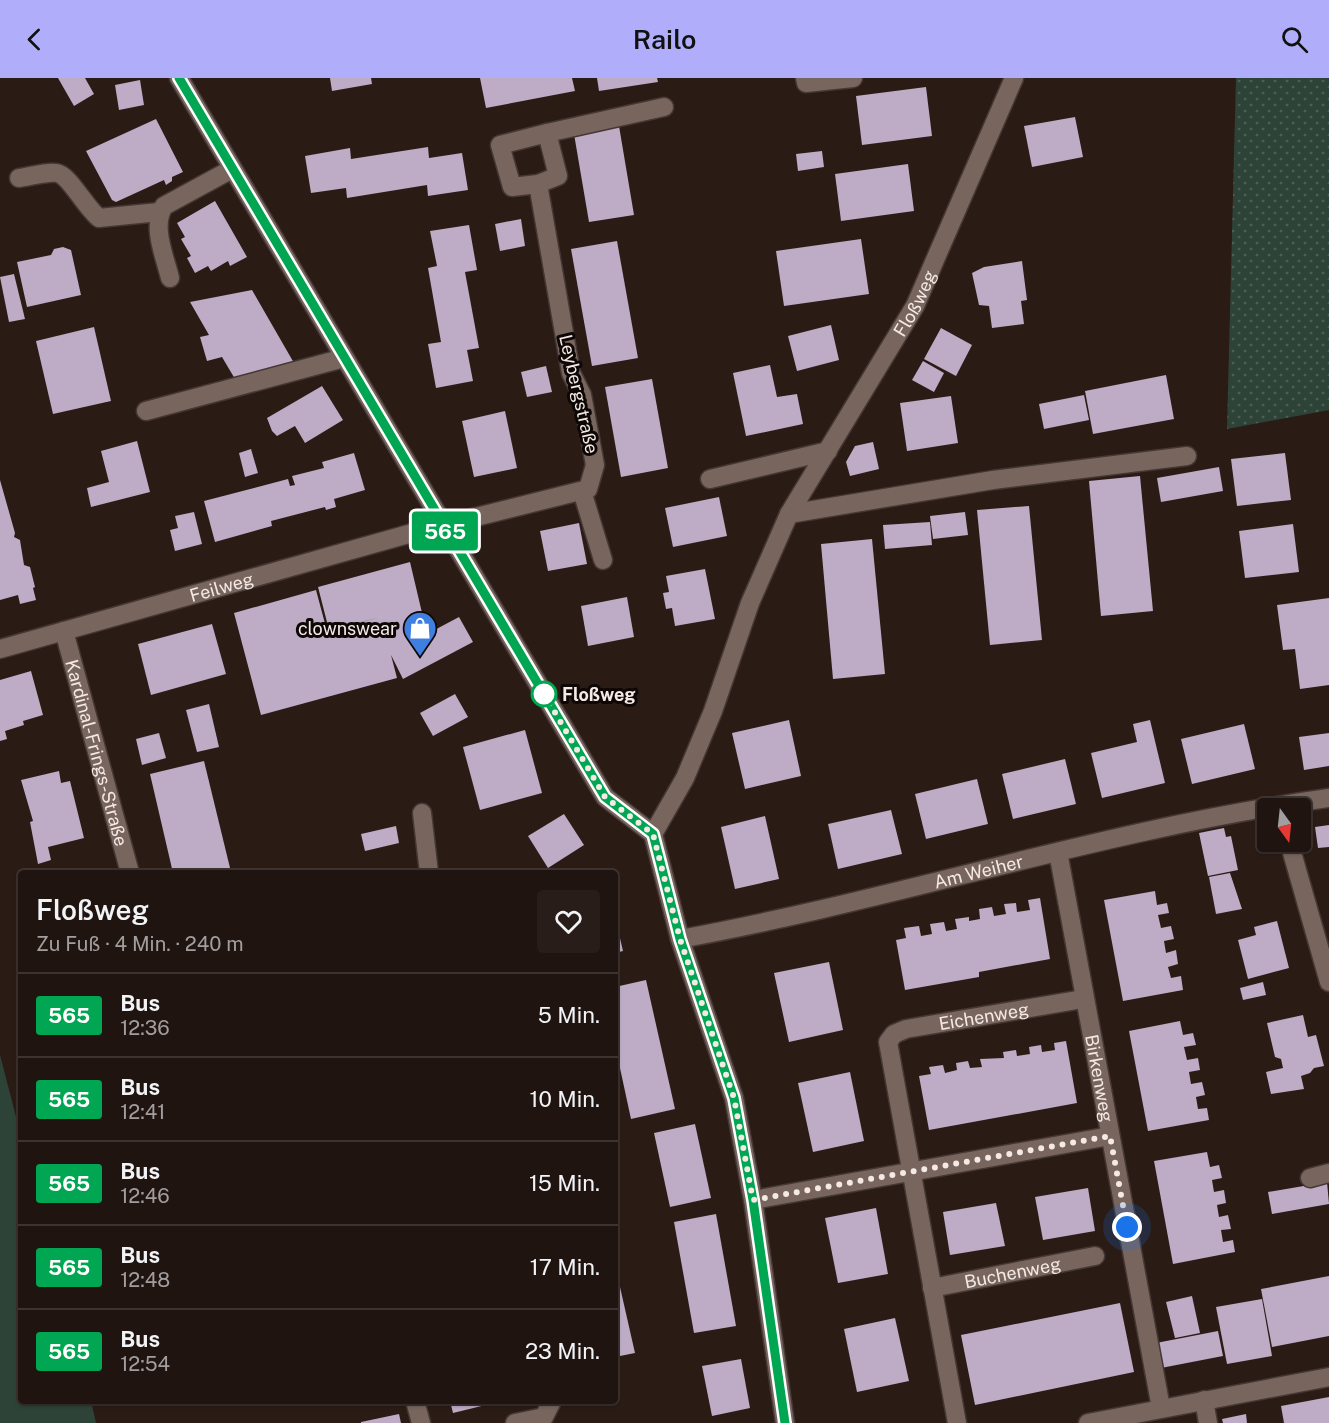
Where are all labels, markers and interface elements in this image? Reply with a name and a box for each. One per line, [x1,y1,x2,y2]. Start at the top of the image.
icon: back [18,23,51,56]
text: Railo [633,23,696,55]
icon: search [1278,23,1311,56]
street label: Floßweg [889,267,940,340]
street label: Leybergstraße [555,332,603,456]
line badge: 565 [410,512,480,550]
text: 565 [424,519,466,544]
street label: Feilweg [187,568,256,606]
shop icon: clownswear [402,610,438,657]
place label: clownswear [298,618,397,639]
street label: Kardinal-Frings-Straße [62,657,133,848]
marker: Floßweg [531,681,557,707]
place label: Floßweg [562,684,636,705]
north arrow [1257,798,1311,852]
map controls [1257,798,1311,852]
street label: Am Weiher [932,850,1025,892]
button: heart [537,890,600,953]
text: Floßweg [36,893,149,926]
text: Zu Fuß · 4 Min. · 240 m [36,932,244,956]
text: Bus [120,990,160,1016]
street label: Eichenweg [937,998,1030,1034]
text: 5 Min. [538,1002,600,1028]
text: 565 [48,1003,90,1028]
text: 12:36 [120,1016,170,1040]
street label: Birkenweg [1081,1033,1118,1124]
text: Bus [120,1074,160,1100]
text: 10 Min. [530,1086,600,1112]
text: 565 [48,1087,90,1112]
text: 12:41 [120,1100,165,1124]
text: Bus [120,1158,160,1184]
text: 15 Min. [529,1170,600,1196]
text: 565 [48,1171,90,1196]
text: 12:46 [120,1184,170,1208]
your location [1112,1212,1142,1242]
text: Bus [120,1242,160,1268]
street label: Buchenweg [962,1252,1063,1292]
text: 17 Min. [530,1254,600,1280]
text: 565 [48,1255,90,1280]
text: 12:48 [120,1268,170,1292]
text: Bus [120,1326,160,1352]
text: 23 Min. [525,1338,600,1364]
text: 565 [48,1339,90,1364]
text: 12:54 [120,1352,170,1376]

